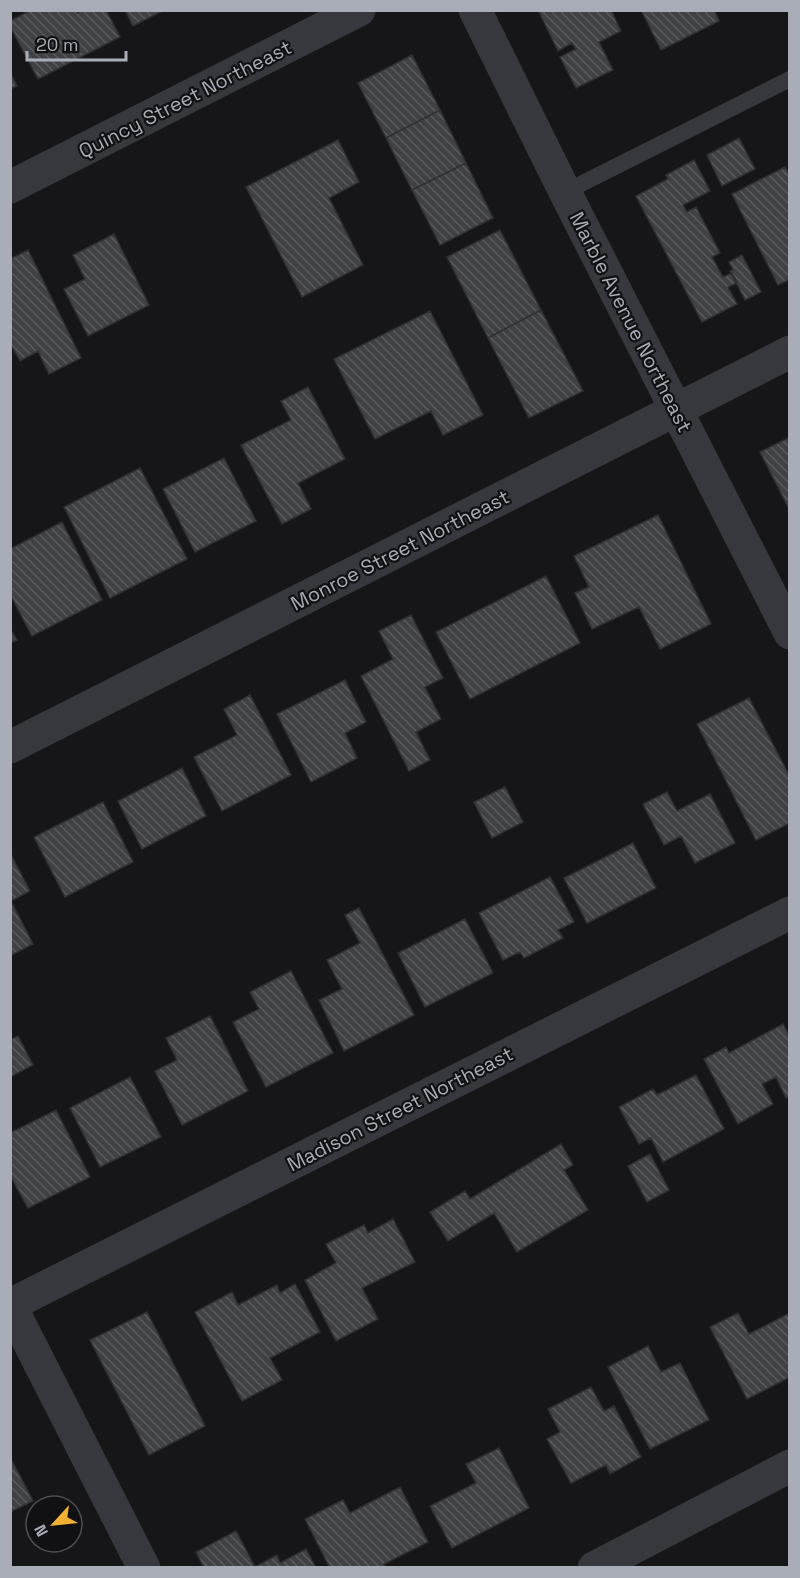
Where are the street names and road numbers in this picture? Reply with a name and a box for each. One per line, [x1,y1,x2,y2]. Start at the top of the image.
street label: Quincy Street Northeast [74,34,296,164]
street label: Marble Avenue Northeast [564,207,698,437]
street label: Monroe Street Northeast [286,483,514,617]
street label: Madison Street Northeast [283,1041,517,1177]

